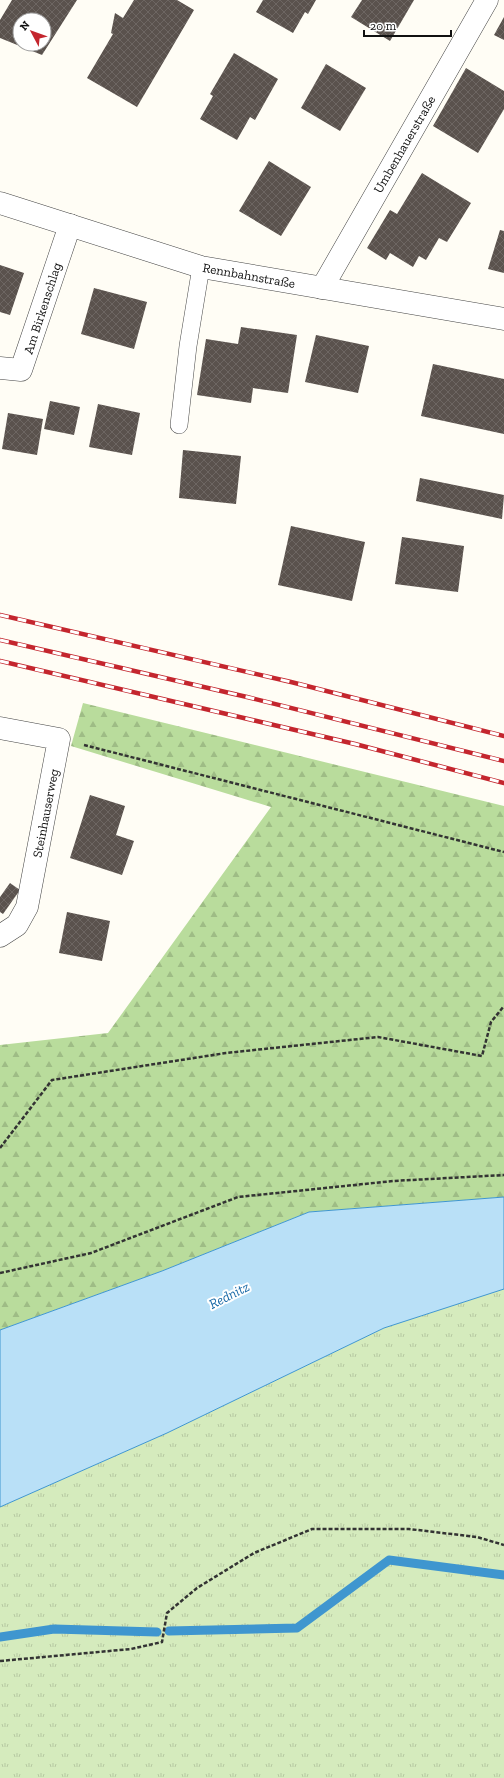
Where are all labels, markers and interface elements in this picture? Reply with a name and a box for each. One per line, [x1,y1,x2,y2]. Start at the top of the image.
north arrow [12,12,52,52]
scale bar [364,12,451,38]
text: N [17,18,33,33]
text: 20 m [370,19,397,33]
street label: Umbenhauerstraße [370,93,438,196]
street label: Am Birkenschlag [21,260,64,356]
street label: Rennbahnstraße [201,260,296,291]
street label: Steinhauserweg [30,767,61,859]
water label: Rednitz [206,1278,252,1313]

